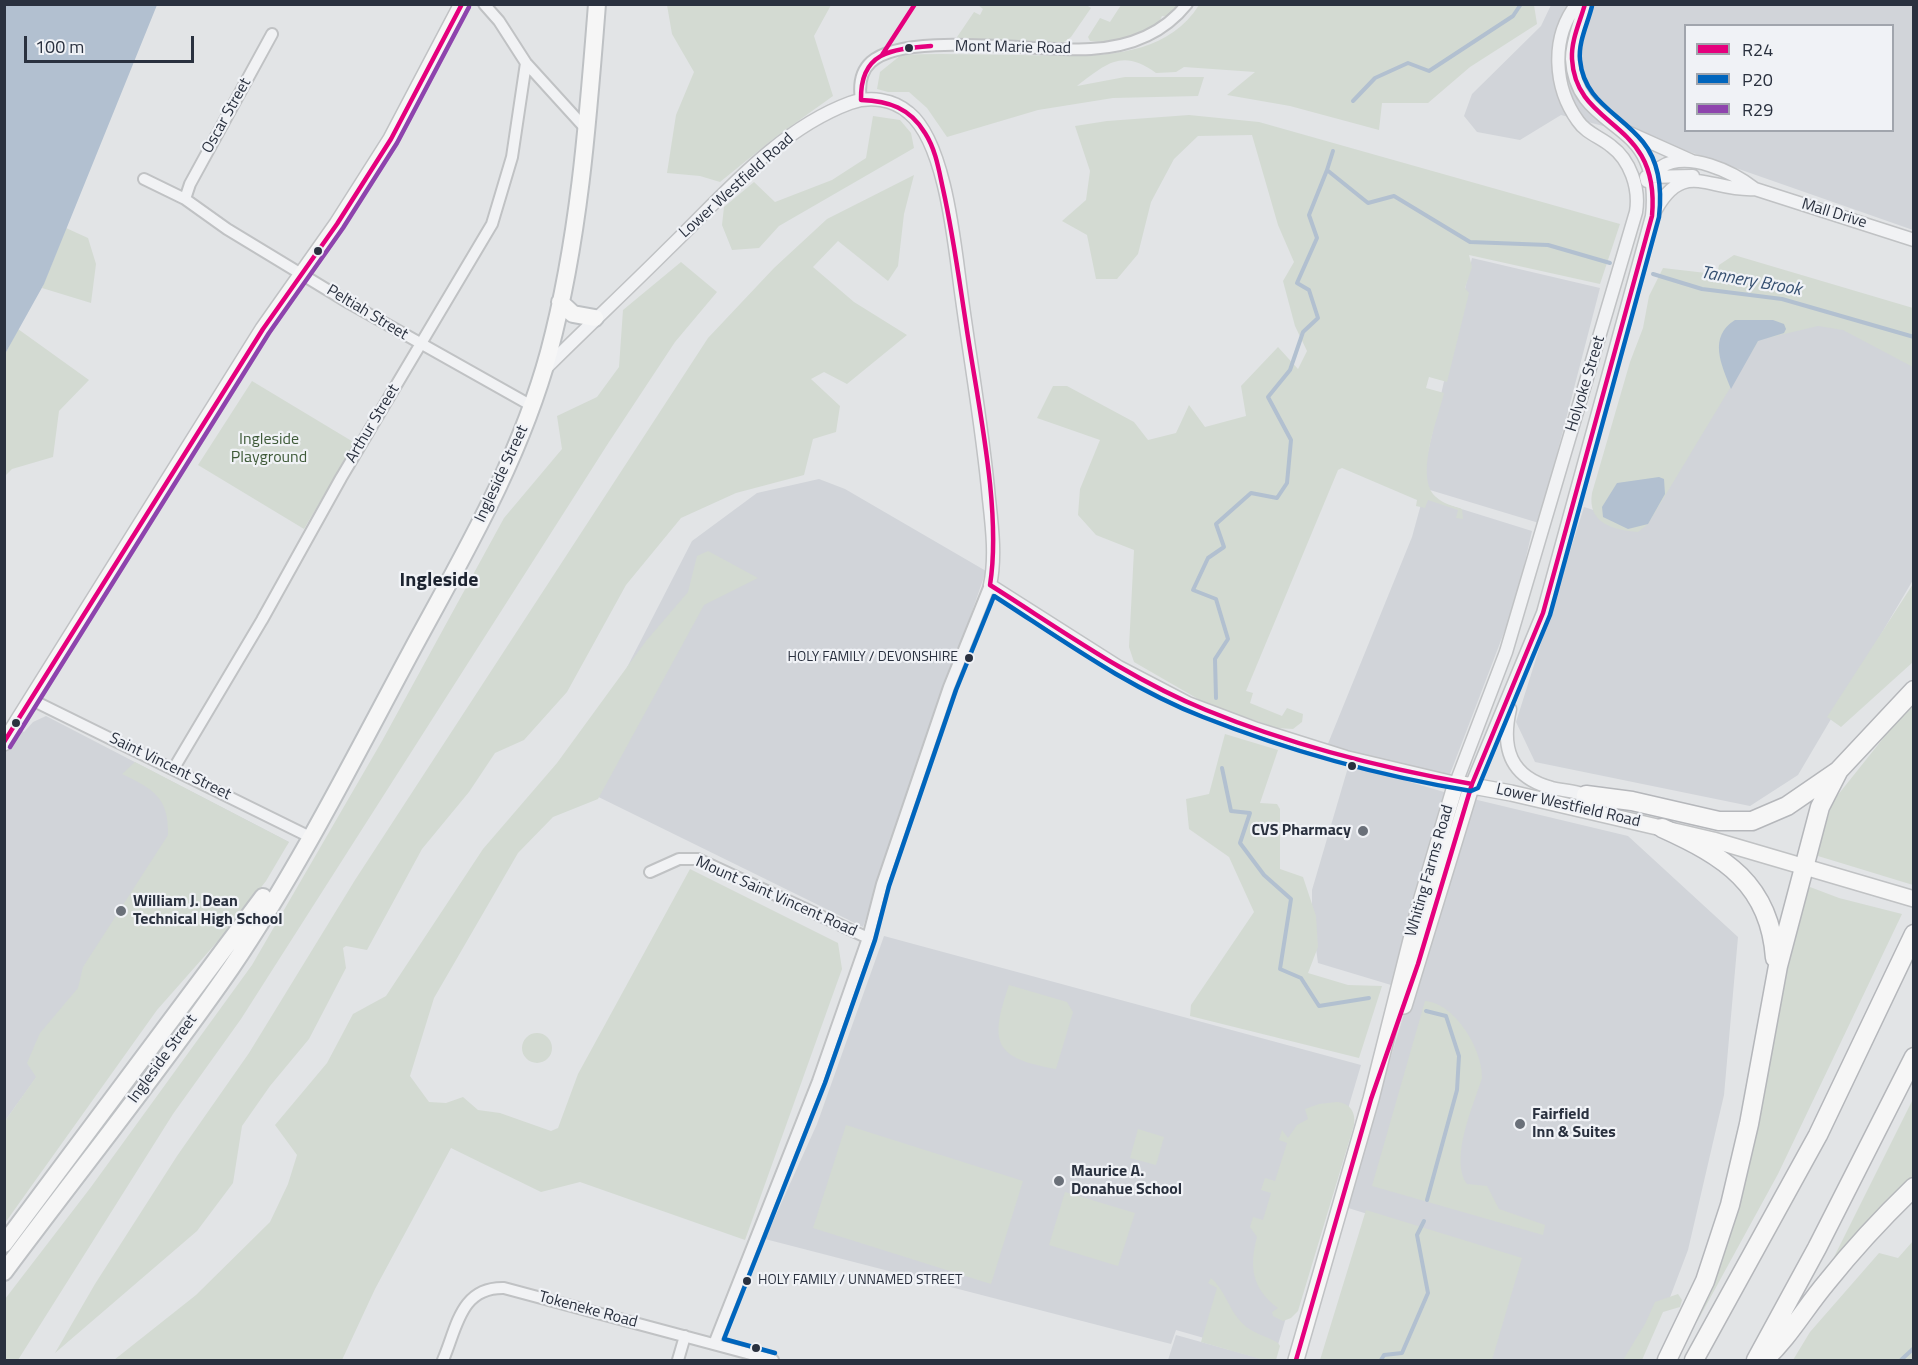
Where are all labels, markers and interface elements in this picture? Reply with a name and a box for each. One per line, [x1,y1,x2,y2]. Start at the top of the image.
scale bar [27,24,196,62]
legend [1684,24,1894,132]
text: 100 m [35,33,84,60]
text: R24 [1742,36,1773,63]
street label: Mont Marie Road [955,37,1071,59]
unlabelled marker [903,42,915,54]
text: P20 [1742,66,1773,93]
street label: Oscar Street [198,75,256,157]
text: R29 [1742,96,1773,123]
street label: Lower Westfield Road [676,130,798,242]
street label: Mall Drive [1799,195,1869,233]
unlabelled marker [312,245,324,257]
water label: Tannery Brook [1699,263,1803,301]
street label: Peltiah Street [323,281,411,345]
street label: Holyoke Street [1562,334,1610,434]
street label: Arthur Street [342,381,404,467]
street label: Ingleside Street [471,422,533,526]
park label: Ingleside Playground [231,430,307,468]
district label: Ingleside [400,569,478,593]
place label: HOLY FAMILY / DEVONSHIRE [788,650,958,666]
marker: HOLY FAMILY / DEVONSHIRE [963,652,975,664]
unlabelled marker [10,717,22,729]
street label: Saint Vincent Street [106,729,234,805]
unlabelled marker [1346,760,1358,772]
street label: Lower Westfield Road [1494,780,1642,832]
street label: Whiting Farms Road [1402,803,1458,939]
place label: CVS Pharmacy [1251,821,1351,841]
marker: CVS Pharmacy [1356,824,1370,838]
street label: Mount Saint Vincent Road [692,853,860,941]
place label: William J. Dean Technical High School [133,892,282,930]
marker: William J. Dean Technical High School [114,904,128,918]
street label: Ingleside Street [124,1011,202,1107]
place label: Fairfield Inn & Suites [1532,1105,1616,1143]
marker: Fairfield Inn & Suites [1513,1117,1527,1131]
place label: Maurice A. Donahue School [1071,1162,1182,1200]
marker: Maurice A. Donahue School [1052,1174,1066,1188]
place label: HOLY FAMILY / UNNAMED STREET [758,1273,962,1289]
marker: HOLY FAMILY / UNNAMED STREET [741,1275,753,1287]
street label: Tokeneke Road [537,1288,639,1332]
unlabelled marker [750,1342,762,1354]

